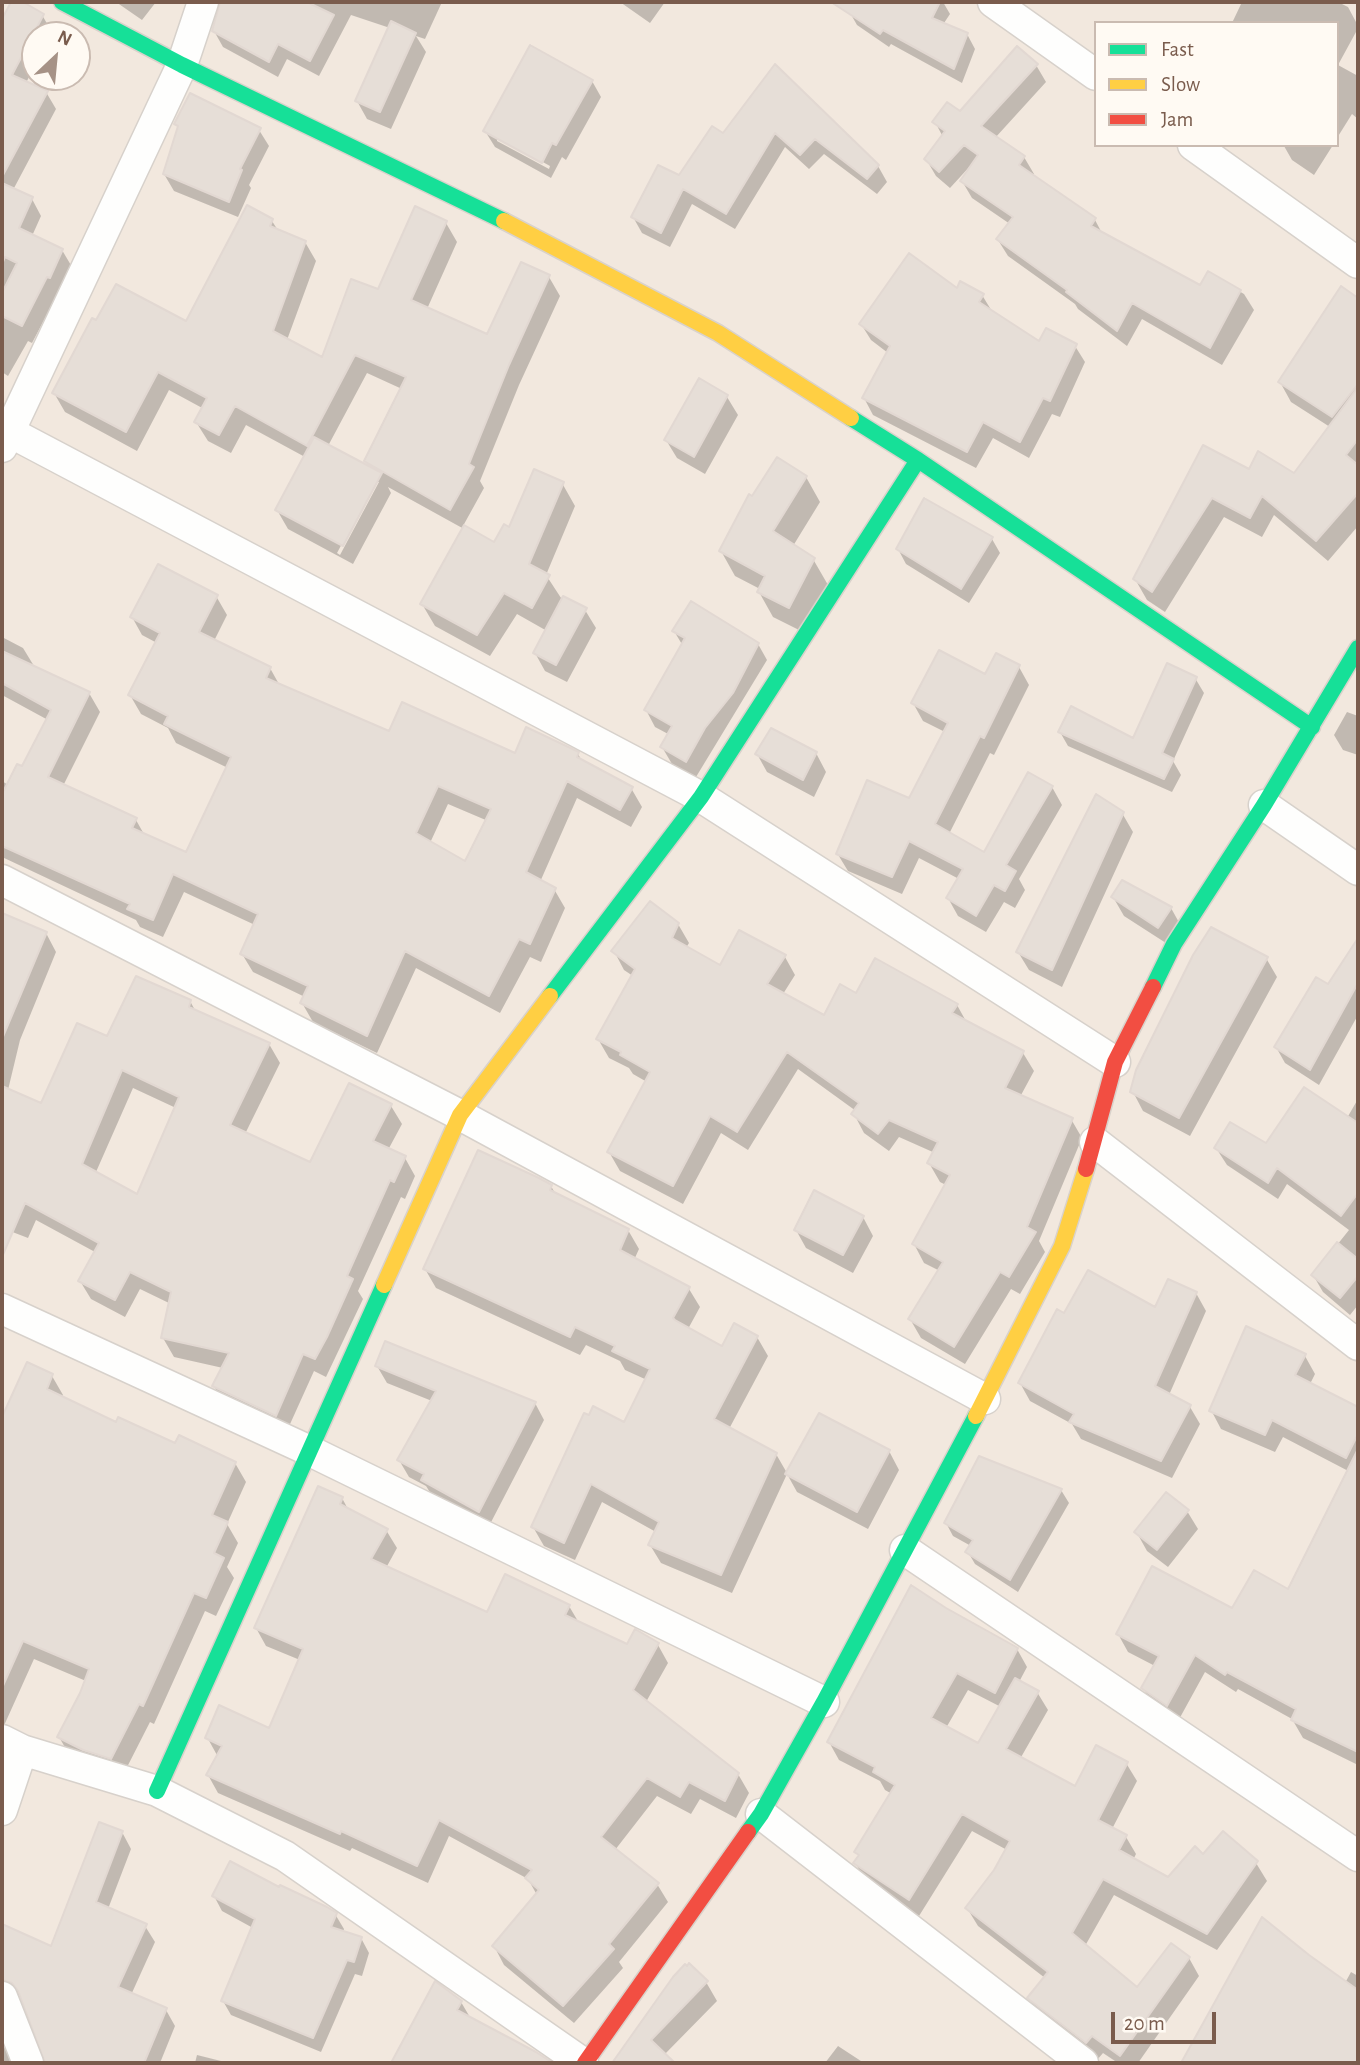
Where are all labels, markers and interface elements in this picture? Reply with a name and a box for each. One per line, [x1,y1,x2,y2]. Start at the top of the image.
north arrow [21,21,91,91]
legend [1094,21,1339,147]
text: N [54,27,75,50]
text: Fast [1161,39,1194,60]
text: Slow [1161,74,1200,95]
text: Jam [1161,109,1193,130]
scale bar [1115,1998,1220,2042]
text: 20 m [1124,2013,1165,2034]

